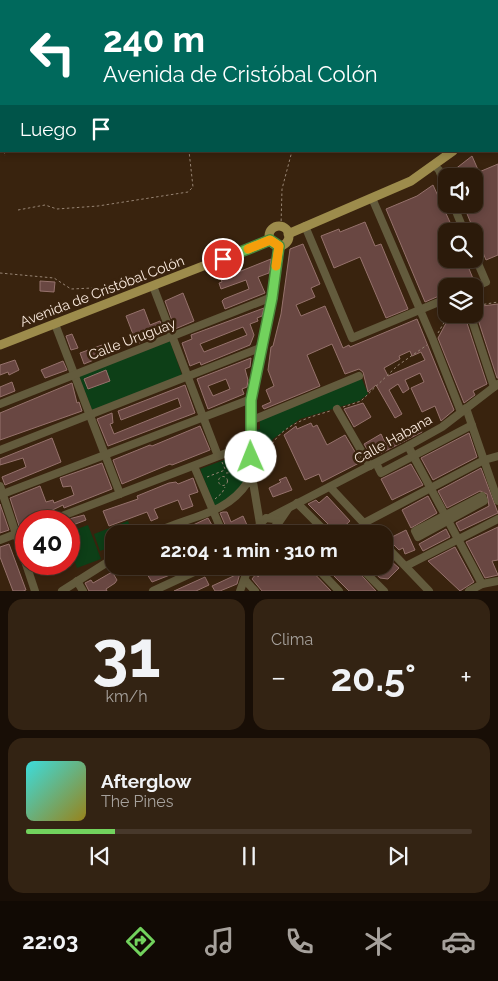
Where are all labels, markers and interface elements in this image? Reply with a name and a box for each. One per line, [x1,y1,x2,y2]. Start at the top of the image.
text: 240 m [103,19,205,60]
icon: left [20,20,85,85]
text: Avenida de Cristóbal Colón [103,61,378,87]
icon: arrive [87,115,115,143]
text: Luego [20,118,77,140]
map controls [438,168,483,323]
button: sound [438,168,483,213]
button: search [438,223,483,268]
pin [202,238,244,280]
icon: arrive [209,245,237,273]
street label: Avenida de Cristóbal Colón [18,252,186,330]
button: layers [438,278,483,323]
street label: Calle Uruguay [86,315,178,363]
street label: Calle Habana [351,411,435,467]
position arrow [224,430,276,482]
speed limit sign: 40 [15,510,80,575]
text: 22:04 · 1 min · 310 m [160,539,338,561]
text: 31 [92,616,161,692]
text: Clima [271,630,313,649]
text: 20.5° [331,655,416,700]
text: − [271,661,286,694]
text: + [460,661,472,694]
text: km/h [105,687,148,706]
text: Afterglow [101,770,191,792]
text: The Pines [101,792,173,811]
icon: previous [86,842,114,870]
icon: pause [235,842,263,870]
icon: next [384,842,412,870]
icon: directions [123,924,158,959]
icon: music [202,924,237,959]
icon: phone [282,924,317,959]
icon: climate [361,924,396,959]
icon: car [441,924,476,959]
text: 22:03 [22,928,78,954]

